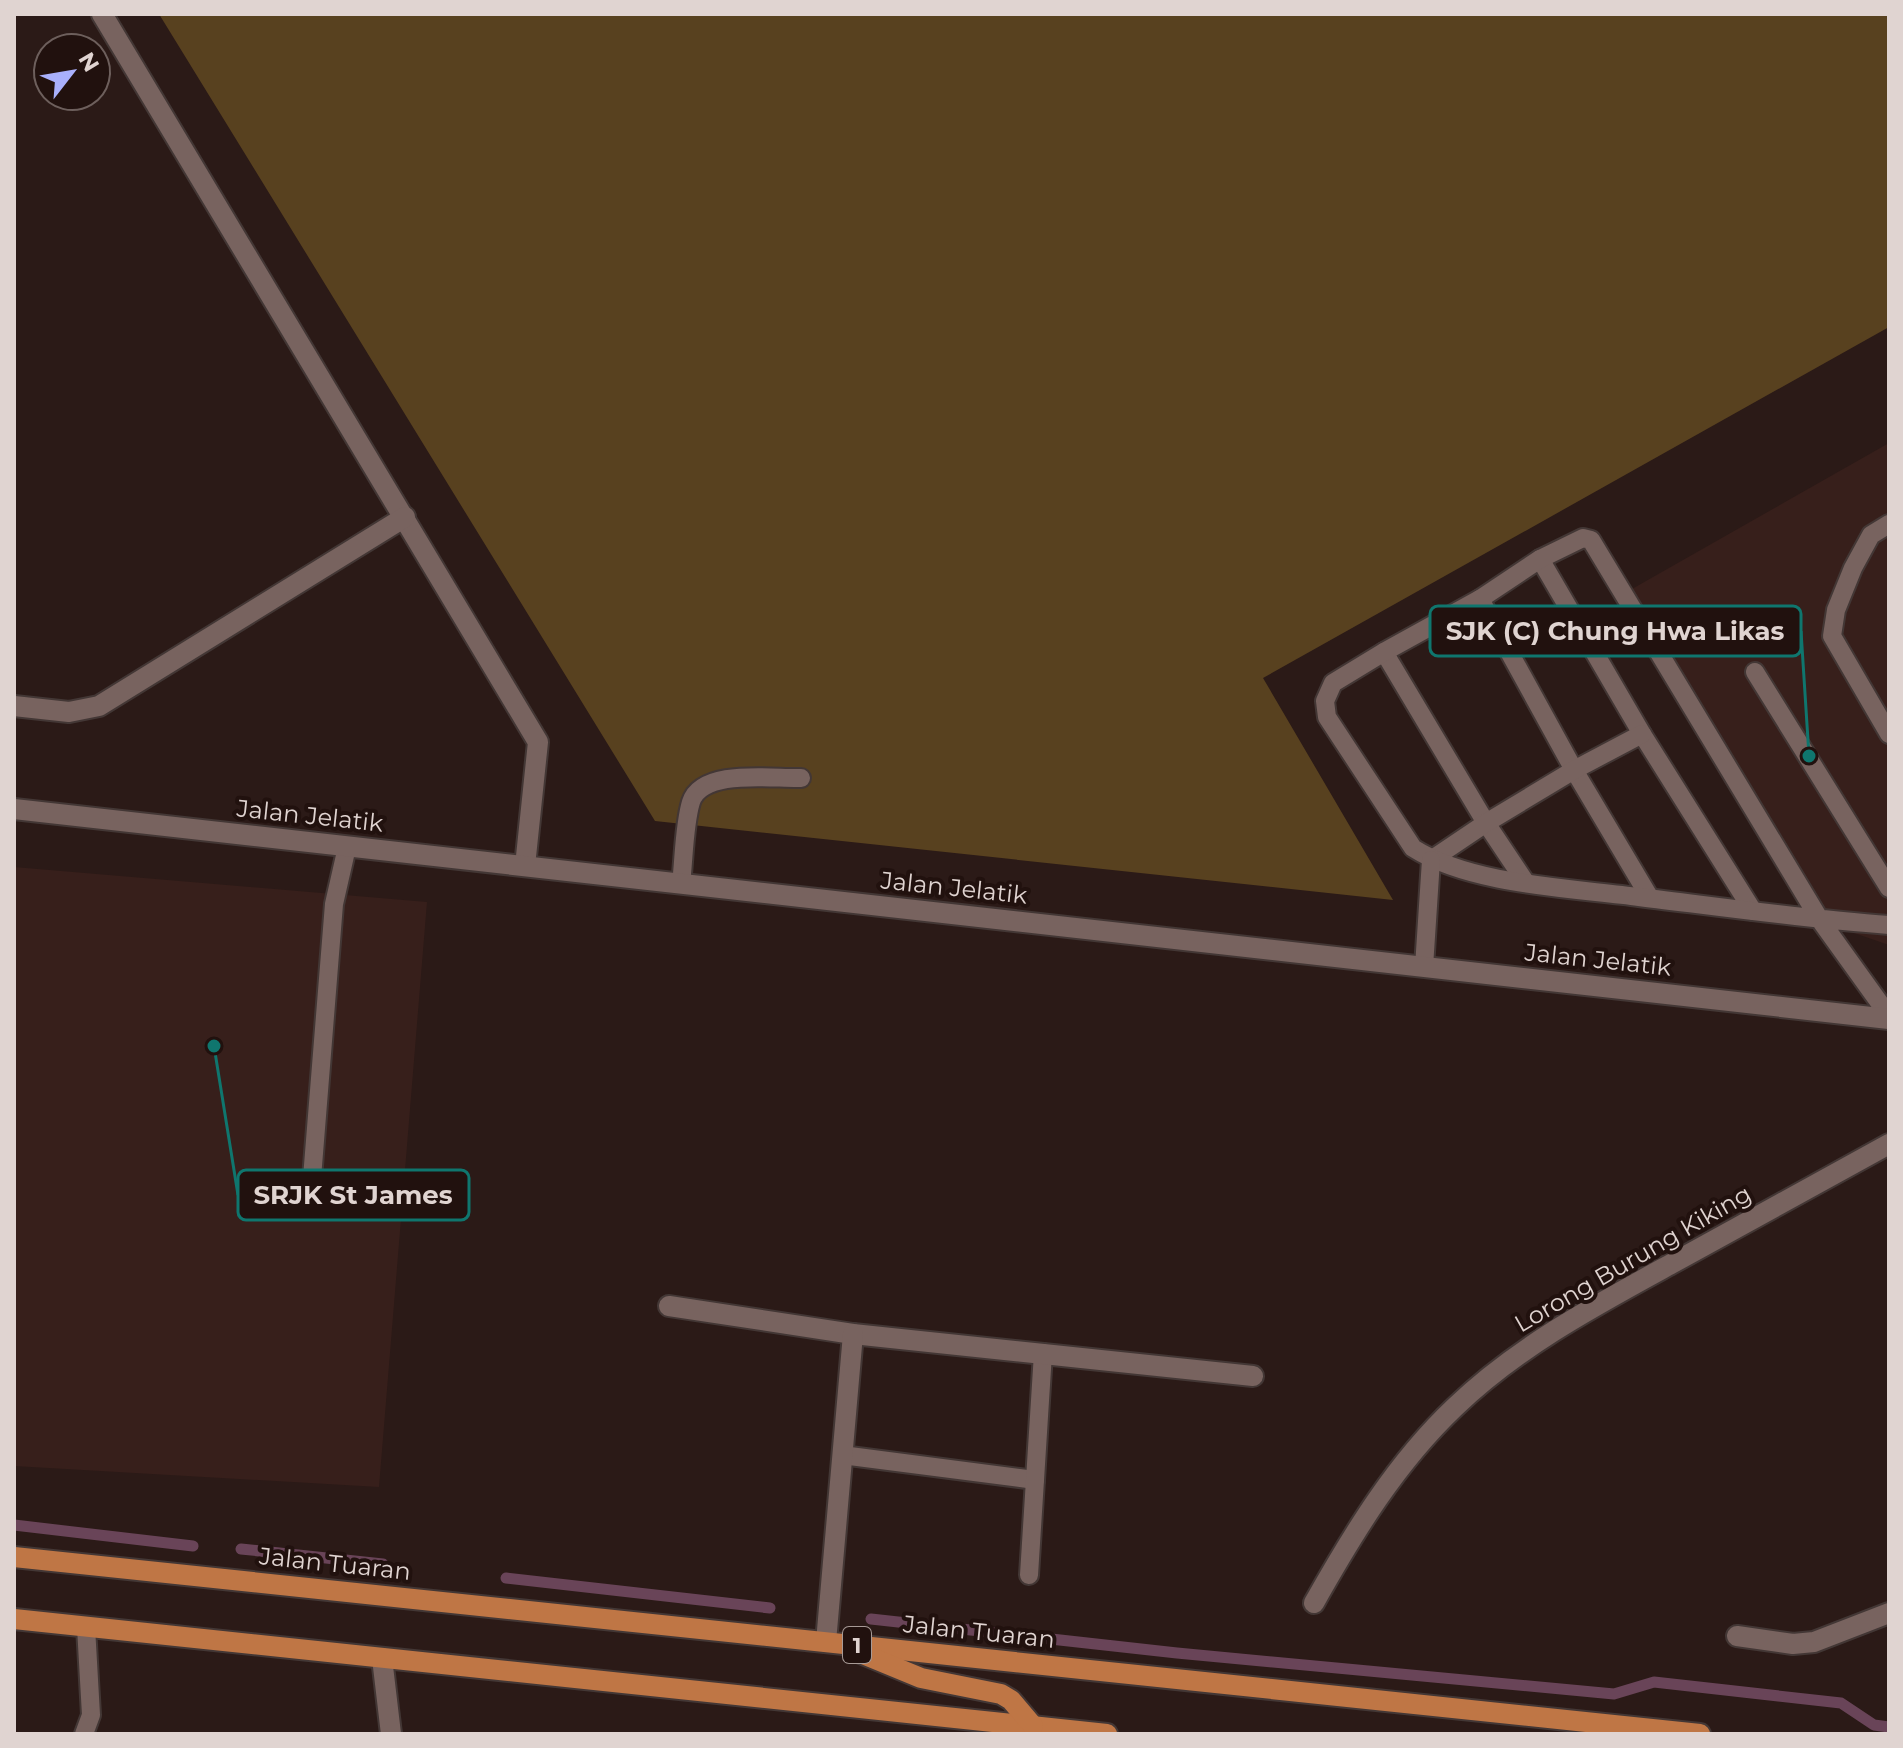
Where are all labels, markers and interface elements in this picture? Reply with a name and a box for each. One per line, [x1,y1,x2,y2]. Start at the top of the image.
north arrow [32,32,112,112]
text: N [73,47,105,77]
callout: SJK (C) Chung Hwa Likas [1430,606,1801,656]
text: SJK (C) Chung Hwa Likas [1446,615,1785,647]
street label: Jalan Jelatik [234,793,385,838]
street label: Jalan Jelatik [878,865,1029,910]
street label: Jalan Jelatik [1522,937,1673,982]
callout: SRJK St James [238,1170,469,1220]
text: SRJK St James [253,1179,453,1211]
street label: Lorong Burung Kiking [1509,1179,1756,1338]
street label: Jalan Tuaran [257,1541,412,1586]
street label: Jalan Tuaran [901,1609,1056,1654]
road number: 1 [843,1627,871,1663]

